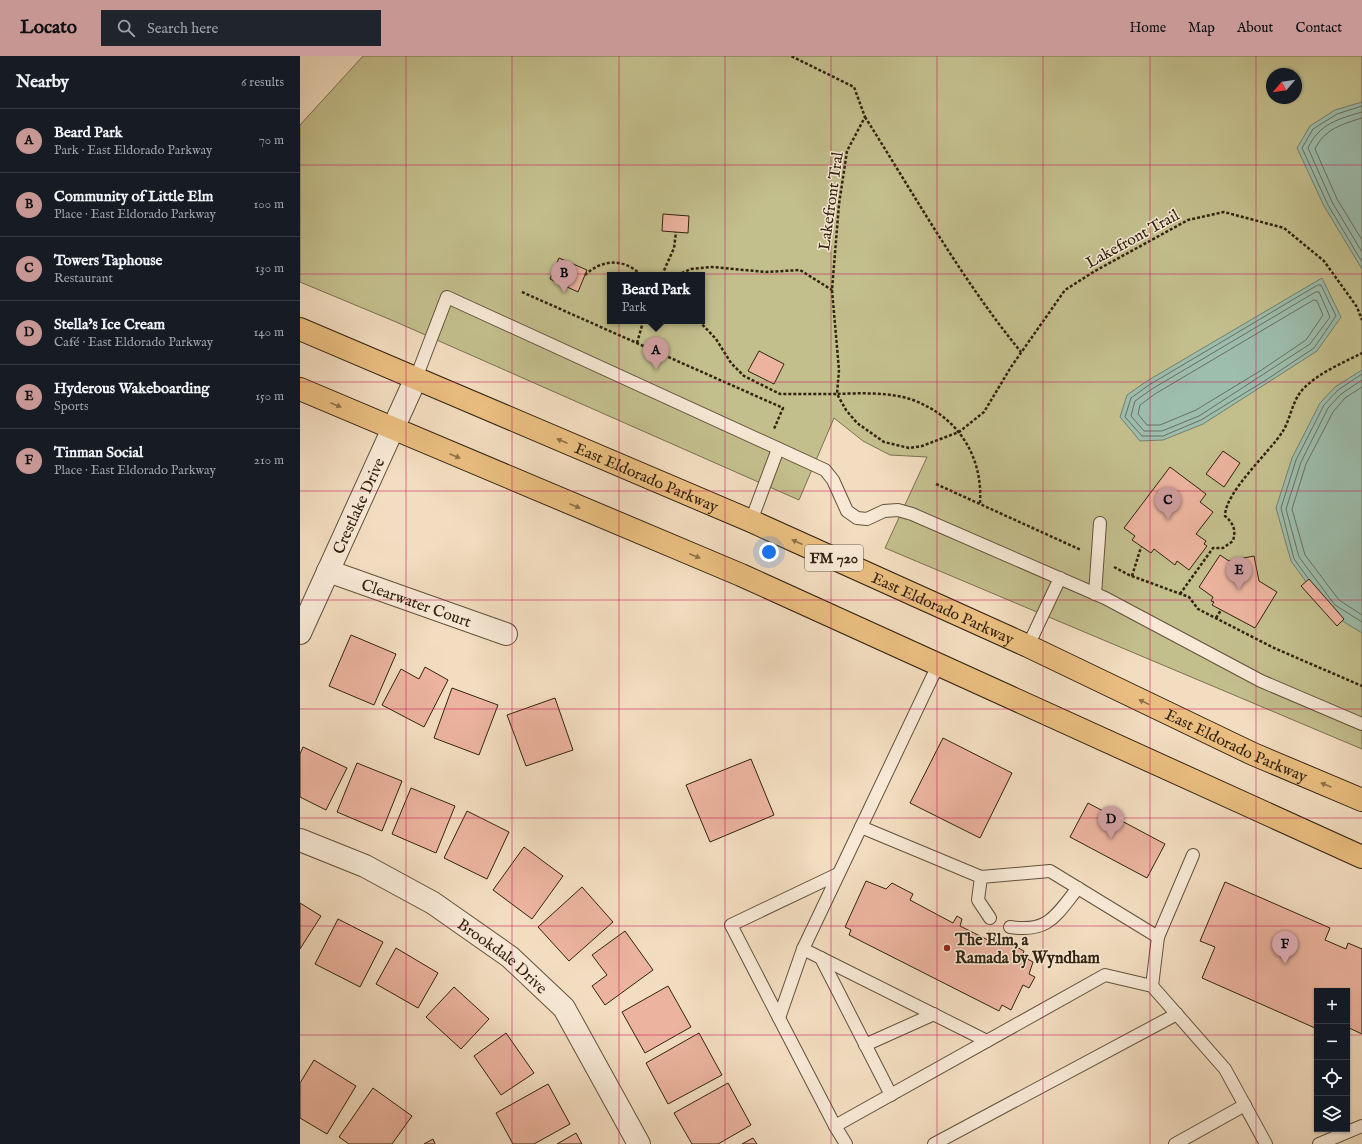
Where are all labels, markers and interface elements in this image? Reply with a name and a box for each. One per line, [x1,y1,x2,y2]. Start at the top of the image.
search box [101,10,381,46]
text: Locato [20,16,77,40]
icon: search [115,17,137,39]
text: Search here [147,19,219,38]
text: Home [1130,19,1166,37]
text: Map [1188,19,1215,37]
text: About [1237,19,1273,37]
text: Contact [1295,19,1342,37]
north arrow [1266,68,1302,104]
text: Nearby [16,72,69,93]
text: 6 results [241,74,284,91]
text: Beard Park [54,123,123,142]
text: A [25,132,33,149]
text: 70 m [259,132,284,149]
text: Park · East Eldorado Parkway [54,142,212,159]
street label: Lakefront Tral [815,150,849,252]
text: Community of Little Elm [54,187,213,206]
text: B [25,196,33,213]
text: 100 m [254,196,284,213]
text: Place · East Eldorado Parkway [54,206,216,223]
street label: Lakefront Trail [1083,206,1184,274]
text: Towers Taphouse [54,251,162,270]
text: C [24,260,34,277]
text: 130 m [255,260,284,277]
pin: B [551,260,577,293]
text: Restaurant [54,270,113,287]
popup [607,272,705,324]
text: Beard Park [622,280,690,299]
text: Park [622,299,646,316]
text: Stella's Ice Cream [54,315,165,334]
text: D [24,324,34,341]
text: 140 m [254,324,284,341]
text: Café · East Eldorado Parkway [54,334,213,351]
pin: A [643,337,669,370]
text: Hyderous Wakeboarding [54,379,209,398]
text: E [24,388,34,405]
text: 150 m [255,388,284,405]
text: Sports [54,398,89,415]
one-way arrow [330,402,341,408]
one-way arrow [556,437,568,443]
street label: East Eldorado Parkway [571,439,721,518]
text: Tinman Social [54,443,143,462]
text: F [25,452,33,469]
text: 210 m [254,452,284,469]
one-way arrow [450,453,462,459]
street label: Crestlake Drive [329,455,390,558]
text: Place · East Eldorado Parkway [54,462,216,479]
pin: C [1155,487,1181,520]
one-way arrow [570,503,582,509]
one-way arrow [792,539,803,545]
your location [759,542,779,562]
road number: FM 720 [805,545,863,571]
one-way arrow [690,553,701,559]
pin: E [1226,557,1252,590]
street label: East Eldorado Parkway [868,569,1017,650]
street label: Clearwater Court [358,576,474,633]
one-way arrow [1138,699,1150,705]
street label: East Eldorado Parkway [1162,705,1310,788]
one-way arrow [1320,781,1332,787]
pin: D [1098,806,1124,839]
street label: Brookdale Drive [453,915,551,999]
place label: The Elm, a Ramada by Wyndham [954,931,1100,969]
pin: F [1272,931,1298,964]
marker: The Elm, a Ramada by Wyndham [942,943,952,953]
map controls [1314,988,1350,1132]
button: + [1314,988,1350,1024]
button: − [1314,1024,1350,1060]
button: locate [1314,1060,1350,1096]
button: layers [1314,1096,1350,1132]

